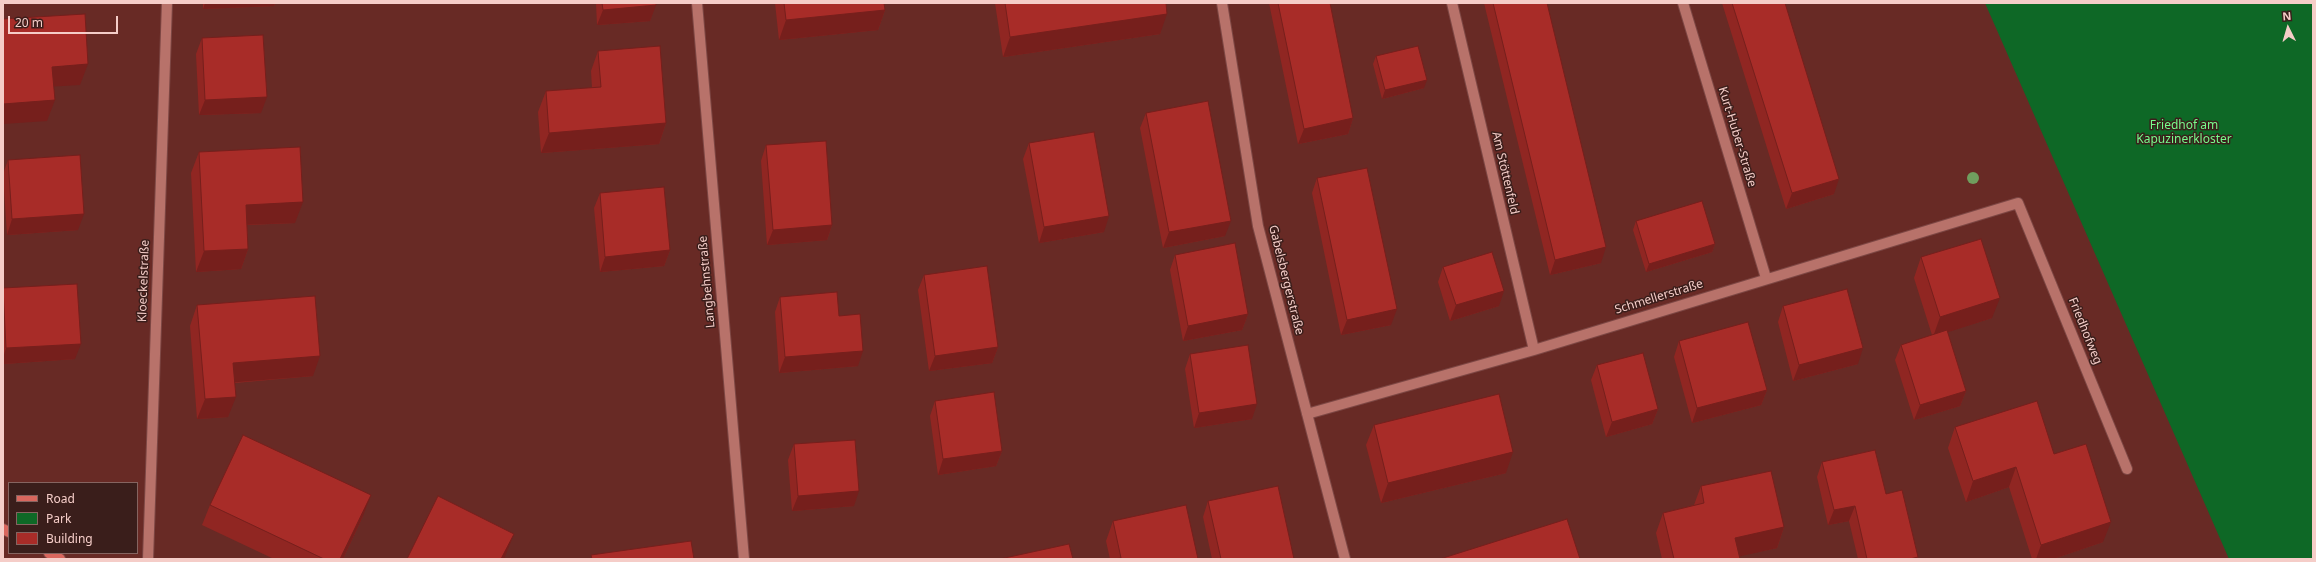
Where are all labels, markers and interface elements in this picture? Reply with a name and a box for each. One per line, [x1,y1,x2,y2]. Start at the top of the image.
scale bar [10,8,120,34]
north arrow [2268,8,2308,48]
text: N [2282,8,2292,23]
text: 20 m [15,14,43,31]
street label: Kurt-Huber-Straße [1715,85,1759,189]
park label: Friedhof am Kapuzinerkloster [2136,119,2232,147]
street label: Am Stöttenfeld [1488,130,1522,216]
street label: Gabelsbergerstraße [1265,224,1307,336]
street label: Langbehnstraße [696,235,718,329]
street label: Kloeckelstraße [135,240,153,322]
street label: Schmellerstraße [1613,277,1705,317]
street label: Friedhofweg [2065,295,2105,367]
legend [8,482,138,554]
text: Road [46,490,75,507]
text: Park [46,510,71,527]
text: Building [46,530,93,547]

